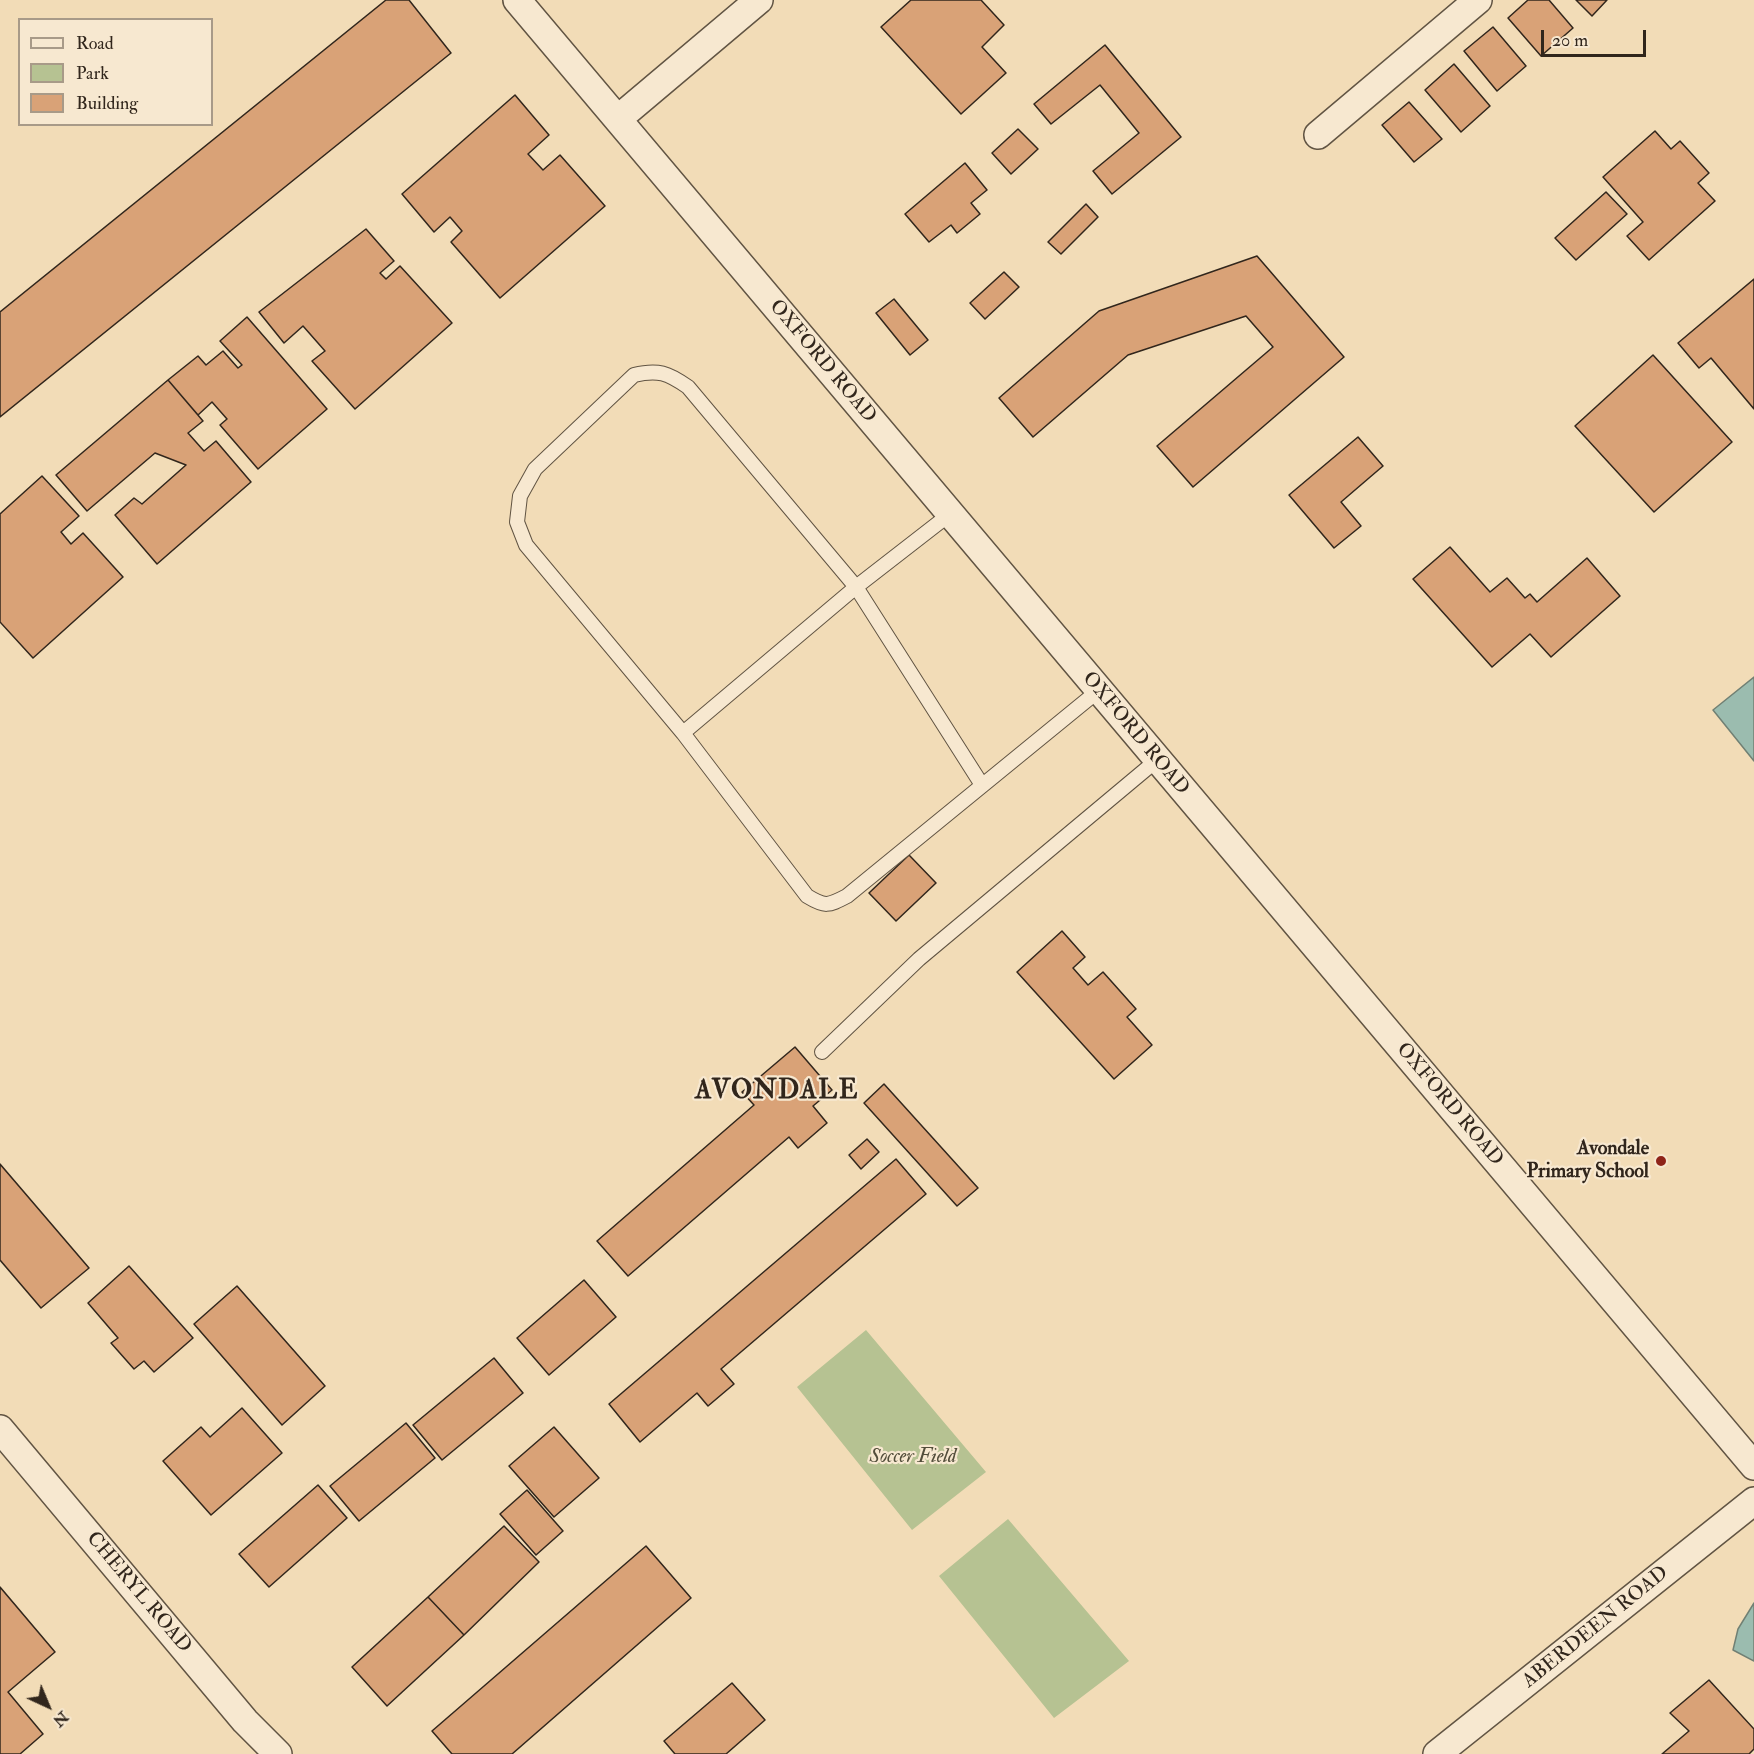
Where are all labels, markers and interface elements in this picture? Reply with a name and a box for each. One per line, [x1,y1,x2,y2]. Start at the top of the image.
legend [18,18,213,126]
scale bar [1544,18,1649,56]
text: 20 m [1552,29,1588,52]
text: Road [76,32,114,55]
text: Park [76,62,109,85]
text: Building [76,92,138,115]
street label: OXFORD ROAD [763,295,881,429]
street label: OXFORD ROAD [1076,667,1194,801]
street label: OXFORD ROAD [1390,1038,1508,1172]
district label: AVONDALE [695,1076,859,1108]
place label: Avondale Primary School [1527,1138,1649,1185]
marker: Avondale Primary School [1654,1154,1668,1168]
park label: Soccer Field [870,1446,956,1470]
street label: CHERYL ROAD [80,1528,196,1658]
street label: ABERDEEN ROAD [1518,1562,1674,1694]
north arrow [18,1676,78,1736]
text: N [48,1707,73,1731]

